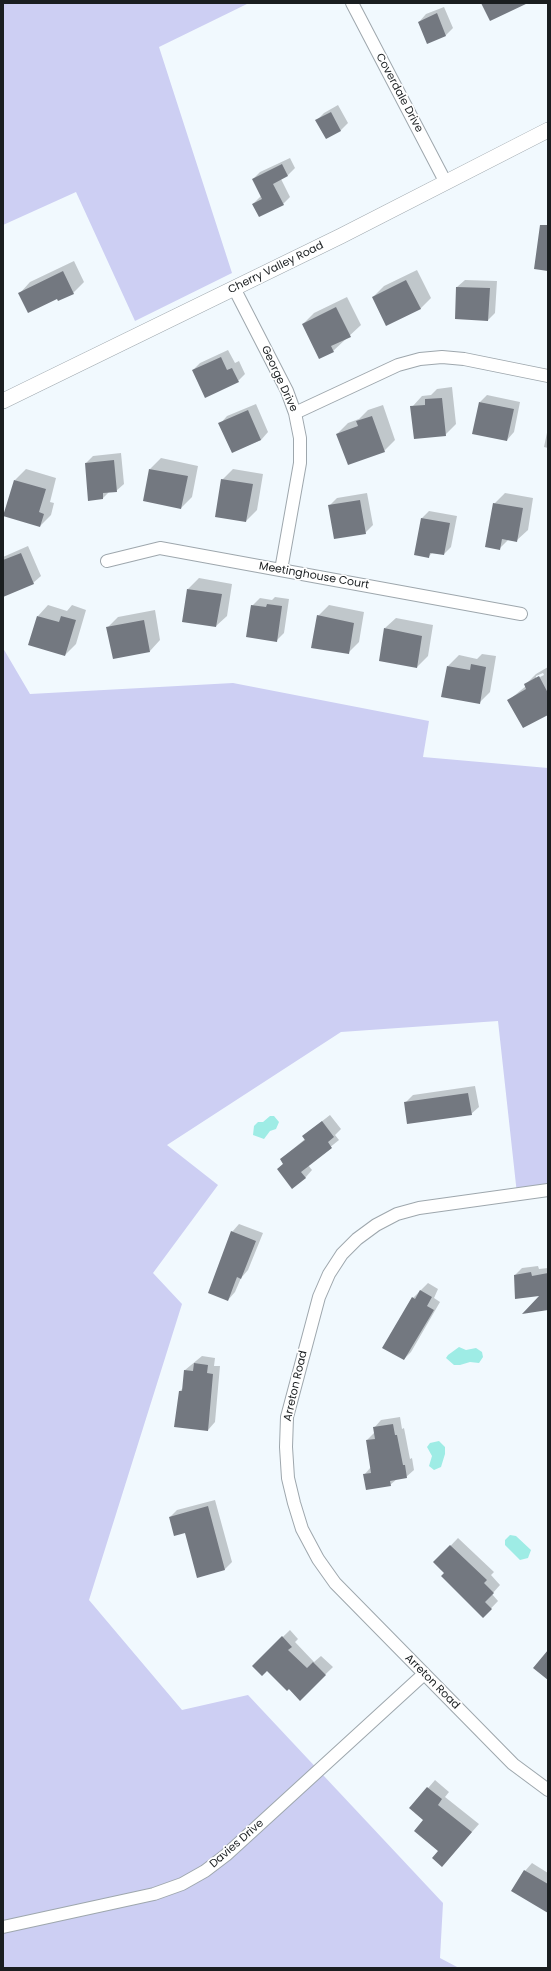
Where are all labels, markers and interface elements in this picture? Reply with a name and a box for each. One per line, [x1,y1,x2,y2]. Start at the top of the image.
street label: Coverdale Drive [373,51,425,135]
street label: Cherry Valley Road [226,239,326,297]
street label: George Drive [258,344,300,414]
street label: Meetinghouse Court [258,560,370,592]
street label: Arreton Road [281,1349,311,1423]
street label: Arreton Road [402,1652,462,1712]
street label: Davies Drive [207,1817,267,1871]

